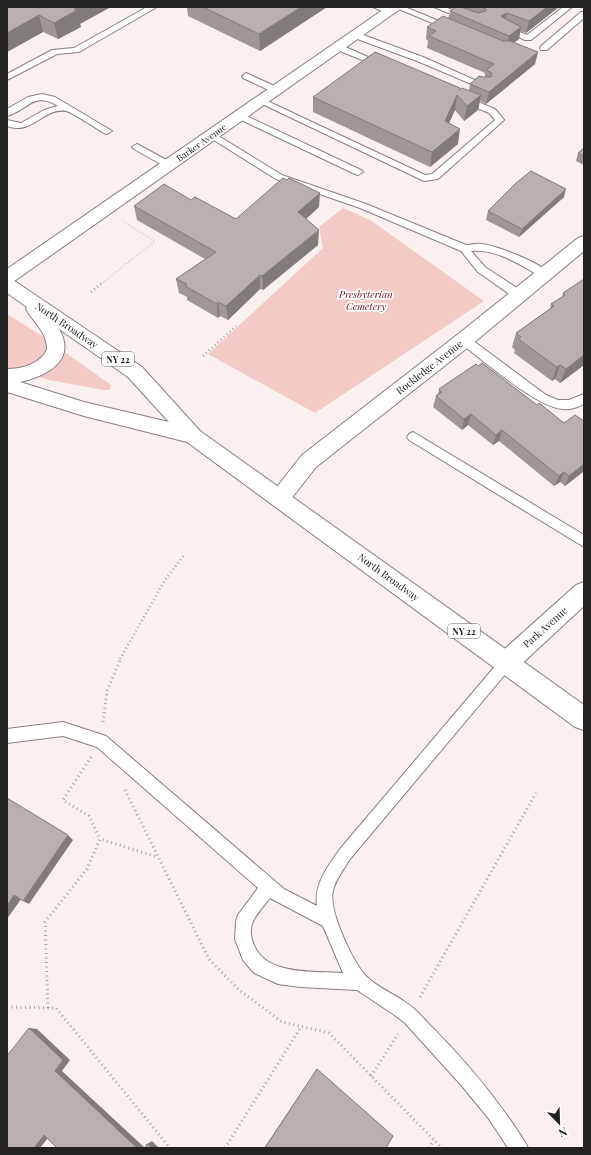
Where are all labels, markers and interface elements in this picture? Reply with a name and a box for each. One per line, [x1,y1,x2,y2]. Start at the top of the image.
street label: Barker Avenue [174,120,229,164]
park label: Presbyterian Cemetery [338,287,393,313]
street label: North Broadway [33,299,101,351]
street label: Rockledge Avenue [393,337,465,397]
road number: NY 22 [102,352,134,366]
street label: North Broadway [355,550,423,604]
street label: Park Avenue [520,603,570,651]
road number: NY 22 [448,624,480,638]
north arrow [539,1103,579,1143]
text: N [556,1124,570,1141]

